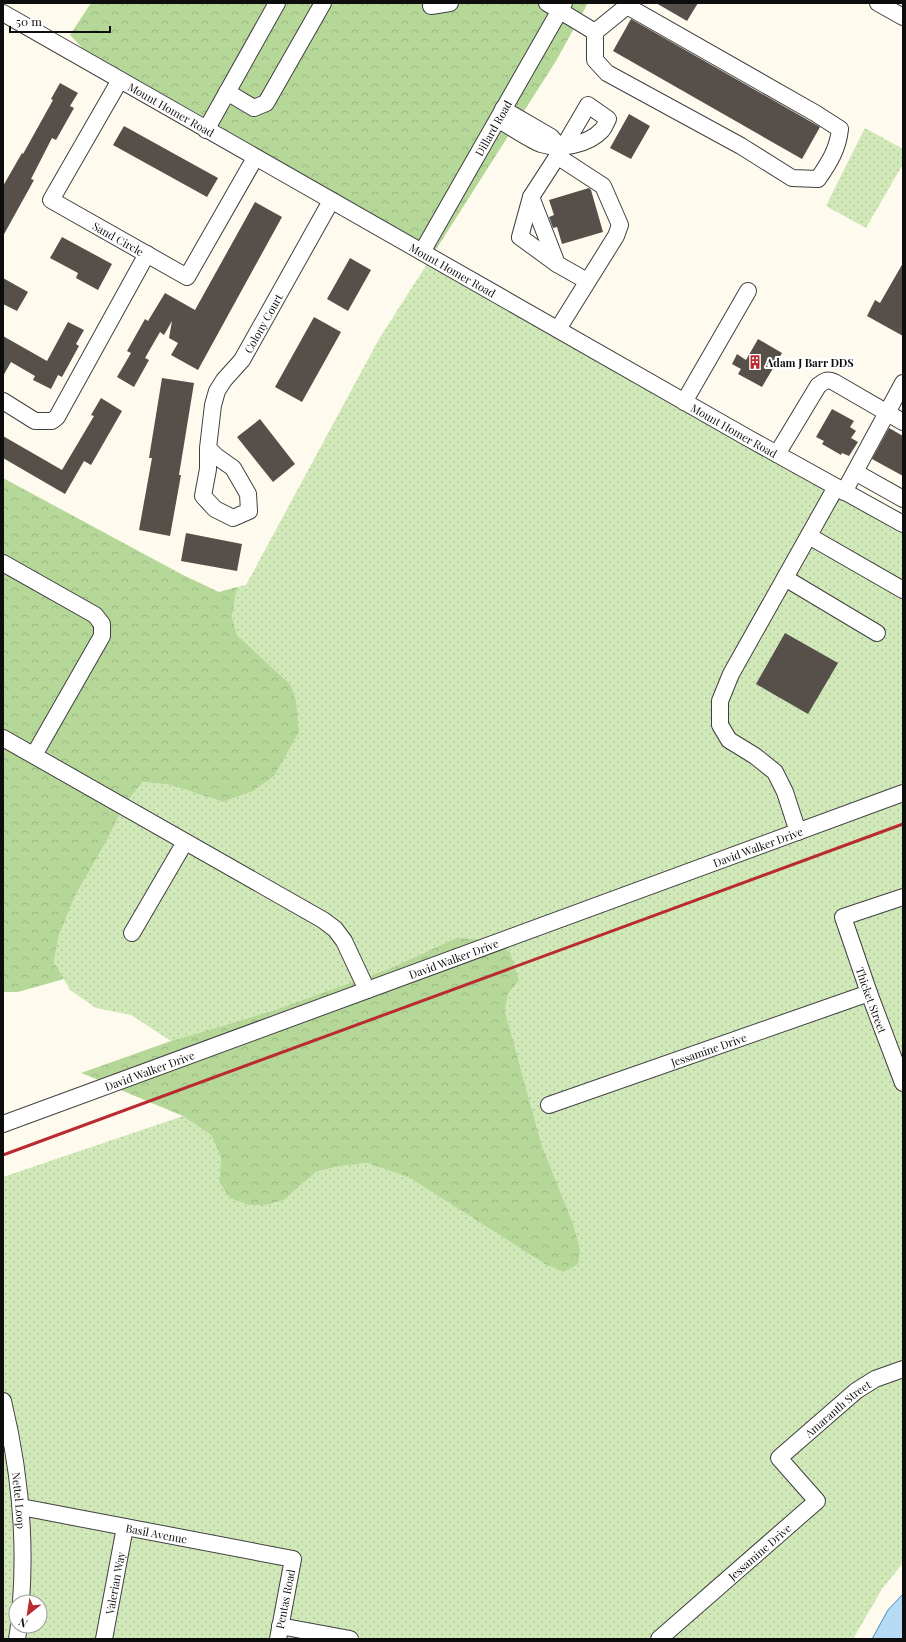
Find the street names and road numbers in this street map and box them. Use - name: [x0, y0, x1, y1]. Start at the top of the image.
- street label: Mount Homer Road: [126, 79, 218, 140]
- street label: Dillard Road: [471, 97, 515, 158]
- street label: Sand Circle: [90, 218, 147, 259]
- street label: Mount Homer Road: [407, 239, 499, 300]
- street label: Colony Court: [240, 291, 285, 356]
- street label: Mount Homer Road: [689, 400, 781, 461]
- street label: David Walker Drive: [711, 823, 805, 870]
- street label: David Walker Drive: [407, 935, 501, 982]
- street label: Thicket Street: [853, 965, 891, 1035]
- street label: Jessamine Drive: [668, 1029, 749, 1070]
- street label: David Walker Drive: [102, 1047, 197, 1094]
- street label: Amaranth Street: [800, 1376, 873, 1441]
- street label: Nettel Loop: [9, 1471, 29, 1529]
- street label: Basil Avenue: [124, 1520, 189, 1546]
- street label: Jessamine Drive: [724, 1520, 794, 1584]
- street label: Valerian Way: [101, 1550, 128, 1616]
- street label: Pentas Road: [272, 1567, 298, 1630]

